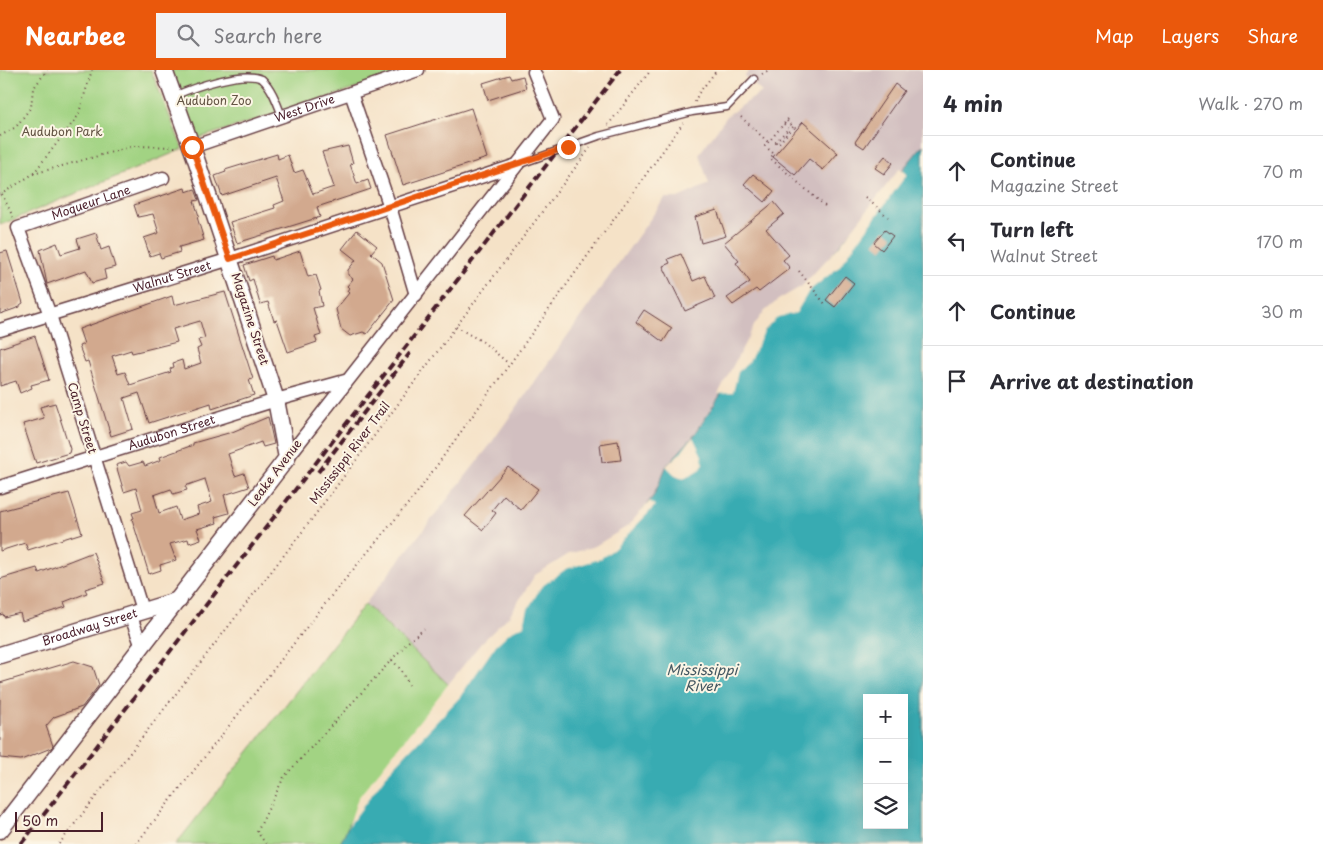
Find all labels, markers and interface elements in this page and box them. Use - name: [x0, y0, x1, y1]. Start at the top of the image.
- search box: [156, 13, 506, 58]
- text: Nearbee: [25, 17, 126, 53]
- icon: search: [174, 21, 202, 49]
- text: Search here: [214, 21, 322, 49]
- text: Map: [1095, 22, 1134, 49]
- text: Layers: [1162, 22, 1219, 49]
- text: Share: [1247, 22, 1298, 49]
- text: 4 min: [943, 87, 1003, 119]
- street label: West Drive: [272, 89, 337, 126]
- park label: Audubon Zoo: [177, 91, 252, 109]
- text: Walk · 270 m: [1199, 91, 1303, 115]
- park label: Audubon Park: [21, 122, 103, 140]
- route start: [181, 136, 204, 159]
- route end: [557, 136, 580, 159]
- text: Continue: [990, 145, 1076, 173]
- icon: ahead: [943, 157, 971, 185]
- text: 70 m: [1263, 159, 1303, 183]
- text: Magazine Street: [990, 173, 1118, 197]
- street label: Moqueur Lane: [49, 180, 133, 224]
- text: Turn left: [990, 215, 1074, 243]
- icon: left: [943, 227, 971, 255]
- text: 170 m: [1257, 229, 1303, 253]
- text: Walnut Street: [990, 243, 1098, 267]
- street label: Walnut Street: [130, 255, 213, 296]
- street label: Magazine Street: [228, 270, 274, 367]
- icon: ahead: [943, 297, 971, 325]
- text: Continue: [990, 297, 1076, 325]
- text: 30 m: [1261, 299, 1303, 323]
- icon: arrive: [943, 367, 971, 395]
- text: Arrive at destination: [990, 367, 1194, 395]
- street label: Camp Street: [64, 380, 102, 456]
- street label: Mississippi River Trail: [305, 397, 394, 507]
- street label: Audubon Street: [125, 410, 217, 454]
- street label: Leake Avenue: [243, 435, 306, 510]
- street label: Broadway Street: [40, 603, 140, 650]
- water label: Mississippi River: [666, 659, 740, 696]
- map controls: [863, 694, 908, 829]
- button: +: [863, 694, 908, 739]
- button: −: [863, 739, 908, 784]
- button: layers: [863, 784, 908, 829]
- scale bar: [15, 809, 102, 832]
- text: 50 m: [22, 810, 58, 831]

